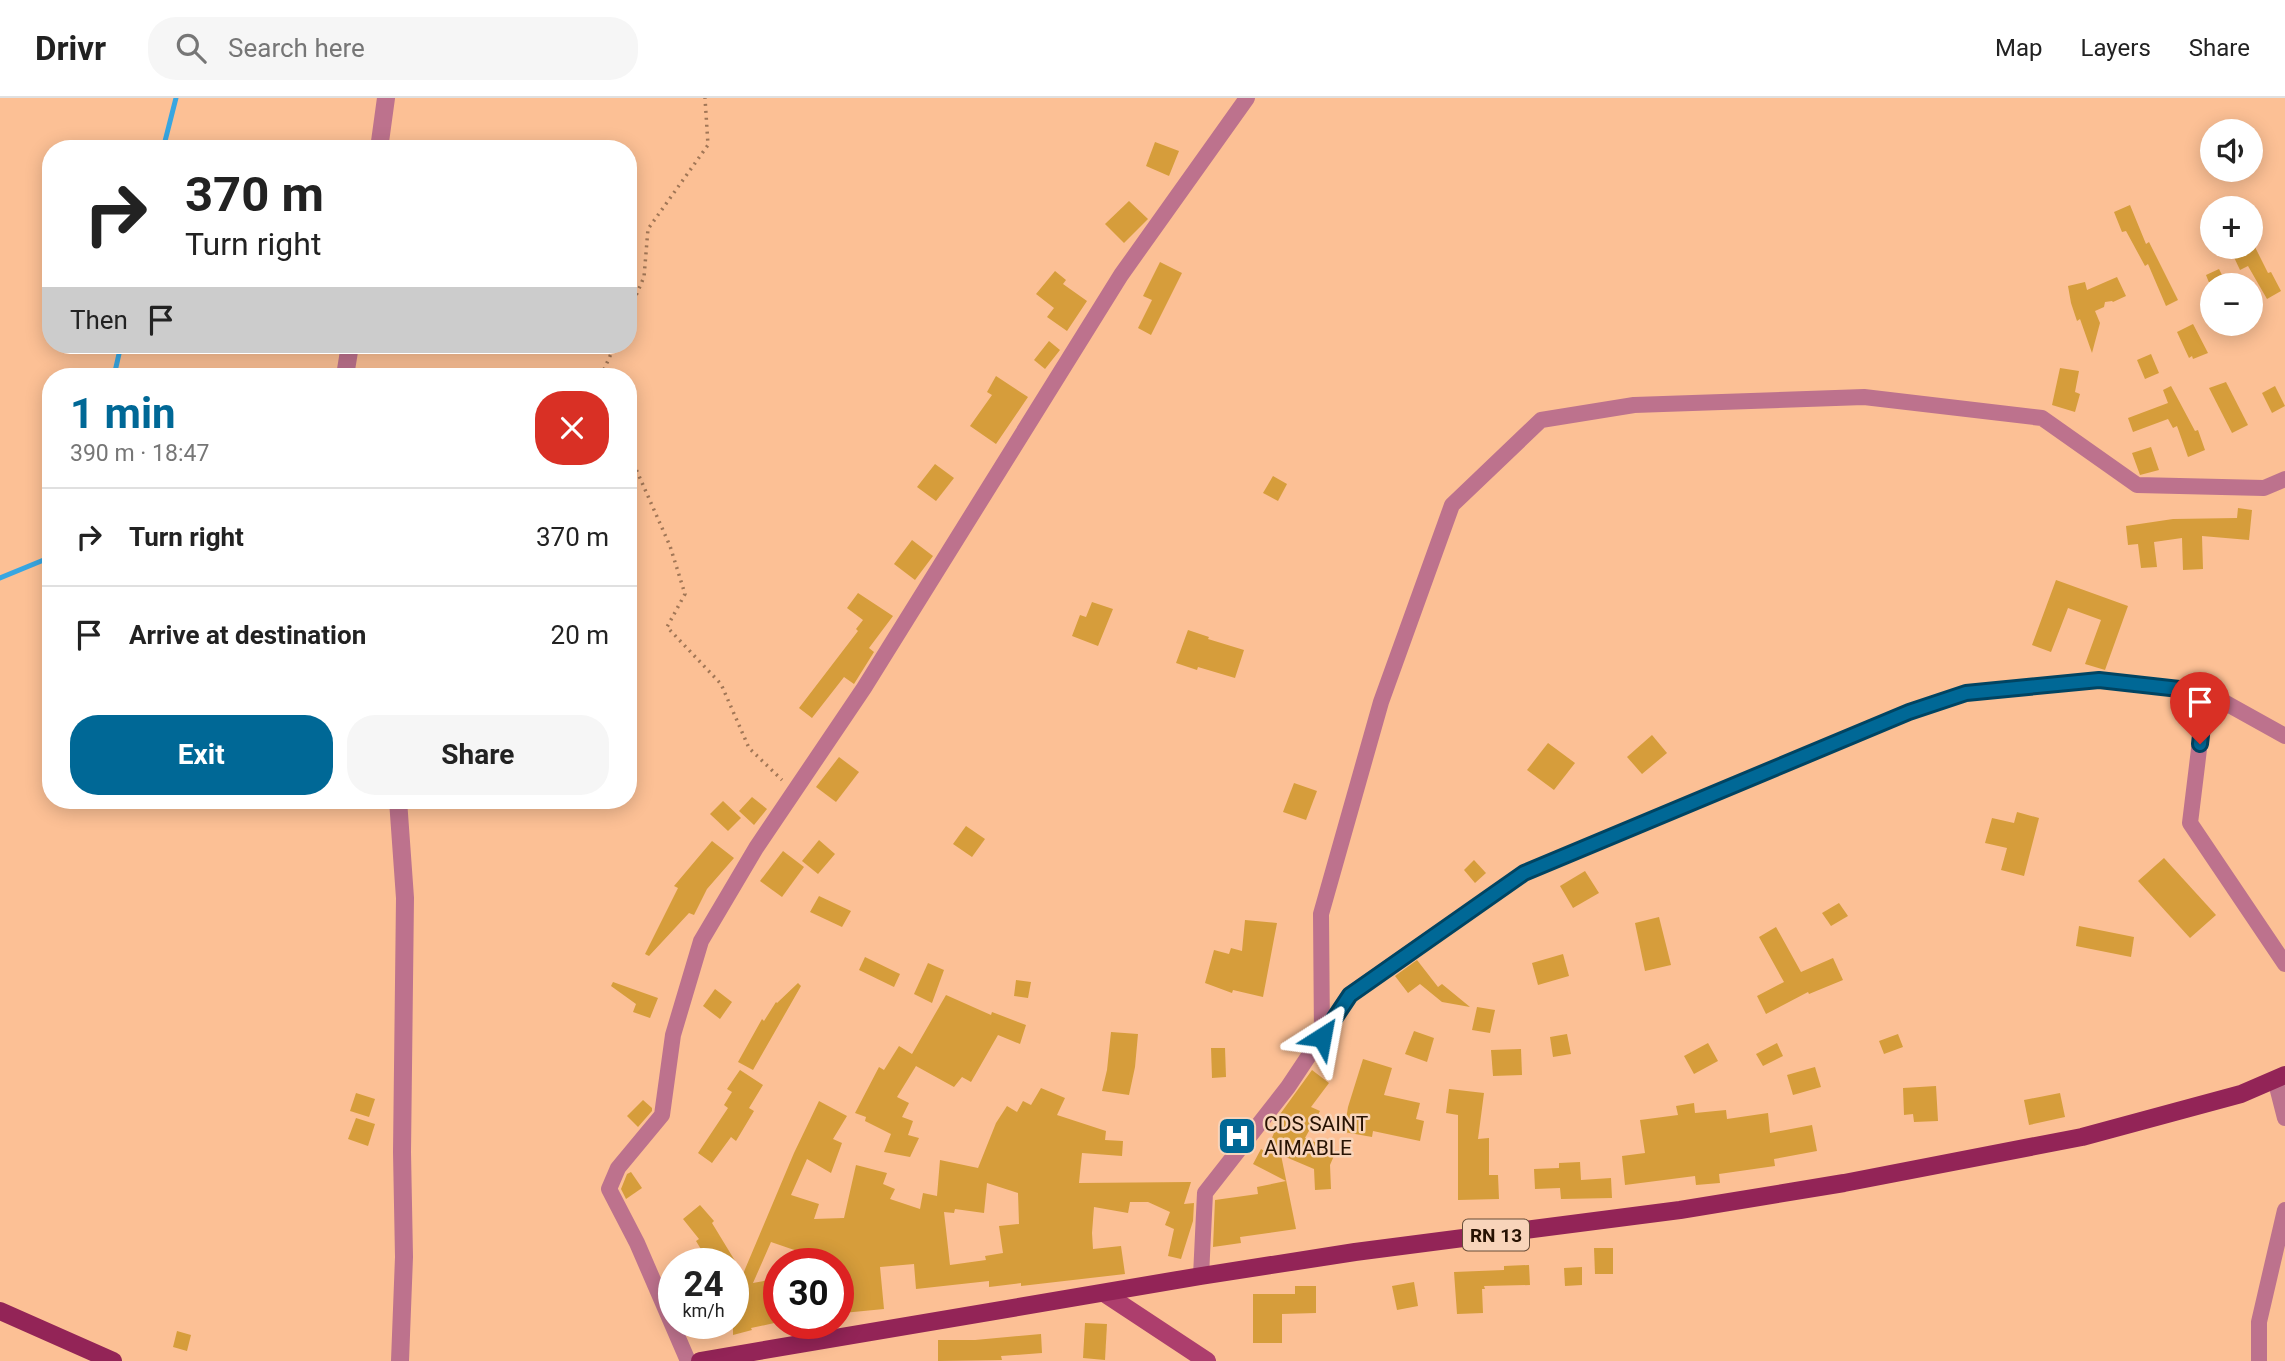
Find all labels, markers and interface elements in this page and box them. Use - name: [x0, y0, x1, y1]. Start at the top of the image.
- search box: [148, 17, 638, 80]
- text: Drivr: [35, 29, 106, 68]
- icon: search: [172, 29, 210, 67]
- text: Search here: [228, 33, 365, 63]
- text: Map: [1995, 34, 2043, 62]
- text: Layers: [2081, 34, 2151, 62]
- text: Share: [2189, 34, 2250, 62]
- map controls: [2200, 119, 2263, 336]
- button: sound: [2200, 119, 2263, 182]
- text: 370 m: [185, 166, 324, 223]
- icon: right: [70, 168, 161, 259]
- button: +: [2200, 196, 2263, 259]
- text: Turn right: [185, 225, 321, 263]
- button: −: [2200, 273, 2263, 336]
- icon: arrive: [142, 301, 180, 339]
- text: Then: [70, 305, 128, 335]
- text: 1 min: [70, 389, 176, 438]
- button: close: [535, 391, 609, 465]
- text: 390 m · 18:47: [70, 440, 209, 467]
- icon: right: [70, 518, 108, 556]
- text: Turn right: [129, 522, 244, 552]
- text: 370 m: [536, 522, 609, 552]
- icon: arrive: [70, 616, 108, 654]
- text: Arrive at destination: [129, 620, 366, 650]
- text: 20 m: [551, 620, 609, 650]
- pin: [2170, 672, 2230, 744]
- icon: arrive: [2181, 683, 2219, 721]
- button: Exit: [70, 715, 333, 795]
- button: Share: [347, 715, 609, 795]
- position arrow: [1285, 1000, 1359, 1074]
- place label: CDS SAINT AIMABLE: [1264, 1112, 1369, 1160]
- hospital icon: CDS SAINT AIMABLE: [1216, 1115, 1258, 1157]
- road number: RN 13: [1463, 1219, 1529, 1250]
- speed limit sign: 30: [763, 1248, 854, 1339]
- text: 24: [683, 1264, 724, 1305]
- text: km/h: [682, 1300, 725, 1321]

